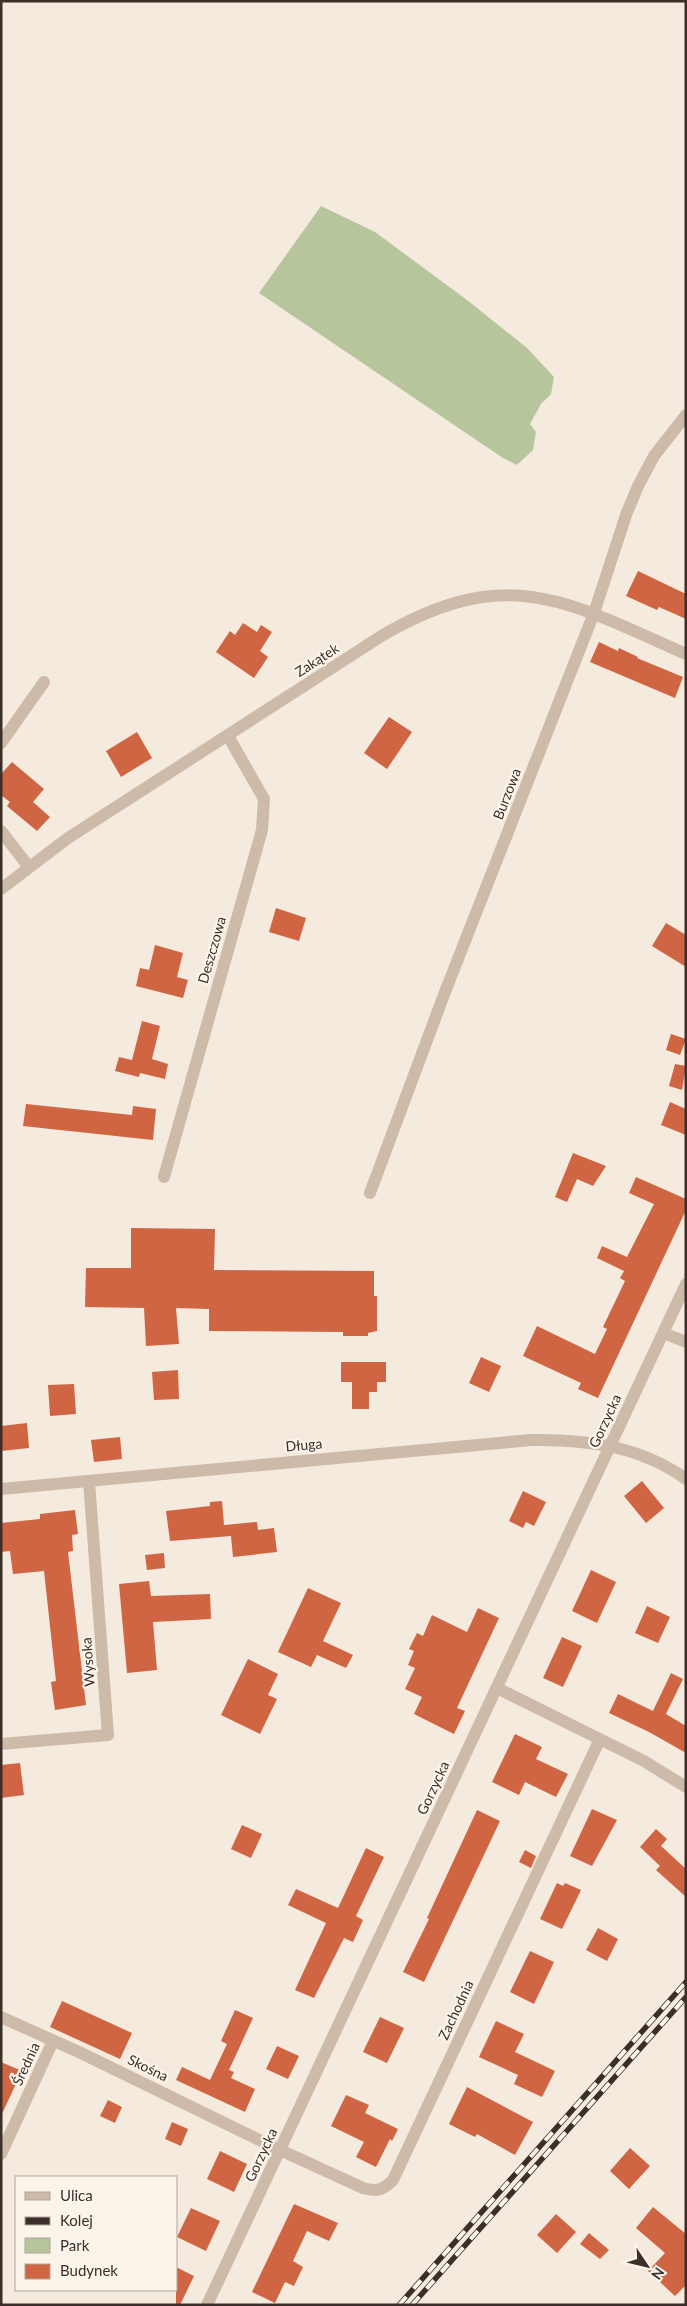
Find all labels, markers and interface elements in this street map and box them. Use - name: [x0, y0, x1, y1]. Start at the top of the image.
- street label: Zakątek: [292, 639, 343, 680]
- street label: Burzowa: [489, 766, 524, 822]
- street label: Deszczowa: [194, 914, 229, 985]
- street label: Gorzycka: [585, 1391, 624, 1450]
- street label: Długa: [285, 1434, 323, 1455]
- street label: Wysoka: [77, 1637, 98, 1687]
- street label: Gorzycka: [413, 1758, 452, 1817]
- street label: Zachodnia: [434, 1977, 477, 2042]
- street label: Średnia: [8, 2039, 43, 2088]
- street label: Skośna: [125, 2050, 171, 2085]
- street label: Gorzycka: [241, 2125, 280, 2184]
- legend: [15, 2176, 178, 2291]
- text: Ulica: [60, 2186, 93, 2204]
- text: Kolej: [60, 2211, 93, 2229]
- text: Park: [60, 2236, 90, 2254]
- north arrow: [622, 2241, 672, 2291]
- text: Budynek: [60, 2261, 118, 2279]
- text: N: [648, 2264, 668, 2283]

